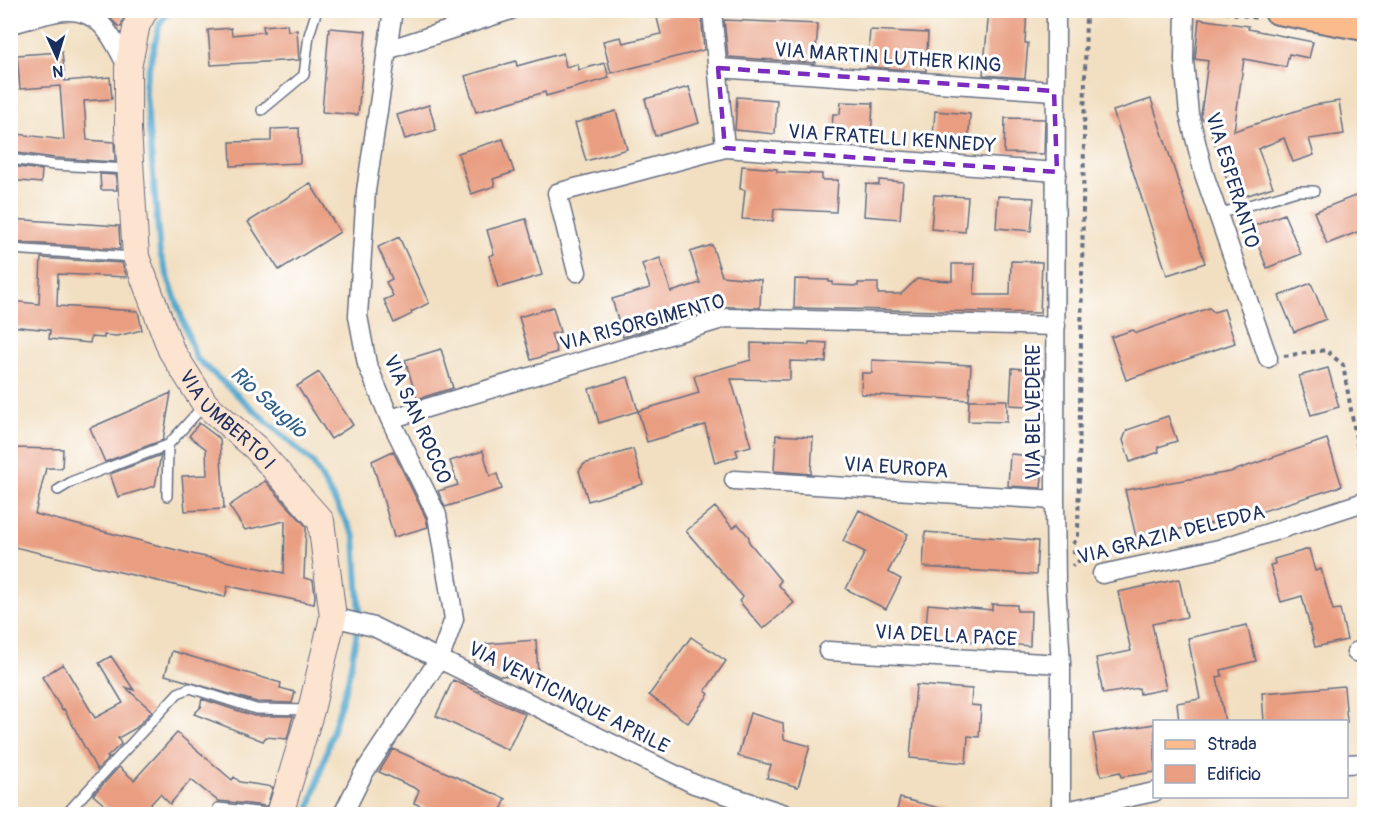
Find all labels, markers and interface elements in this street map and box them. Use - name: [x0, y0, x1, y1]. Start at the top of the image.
- north arrow: [27, 27, 87, 87]
- street label: VIA MARTIN LUTHER KING: [774, 37, 1002, 78]
- text: N: [52, 61, 64, 81]
- street label: VIA ESPERANTO: [1200, 109, 1265, 251]
- street label: VIA FRATELLI KENNEDY: [787, 119, 997, 158]
- street label: VIA RISORGIMENTO: [557, 288, 727, 356]
- street label: VIA BELVEDERE: [1021, 344, 1046, 480]
- street label: VIA SAN ROCCO: [378, 351, 457, 487]
- water label: Rio Sauglio: [225, 361, 314, 445]
- street label: VIA UMBERTO I: [174, 365, 281, 475]
- street label: VIA EUROPA: [843, 451, 949, 484]
- street label: VIA GRAZIA DELEDDA: [1075, 499, 1267, 570]
- street label: VIA DELLA PACE: [874, 619, 1018, 652]
- street label: VIA VENTICINQUE APRILE: [464, 636, 674, 759]
- legend: [1153, 720, 1348, 798]
- text: Strada: [1207, 733, 1257, 756]
- text: Edificio: [1207, 763, 1261, 786]

